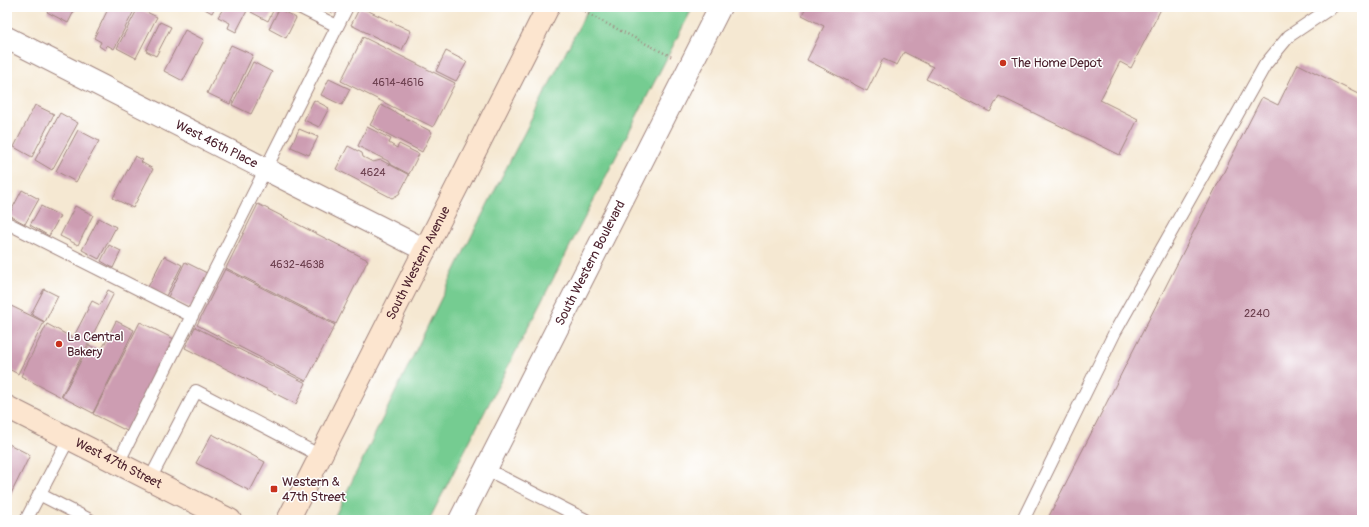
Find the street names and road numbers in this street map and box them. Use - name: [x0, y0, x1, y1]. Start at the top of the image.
- street label: West 46th Place: [173, 117, 261, 172]
- street label: South Western Boulevard: [552, 198, 629, 328]
- street label: South Western Avenue: [383, 203, 454, 323]
- street label: West 47th Street: [72, 435, 165, 493]

